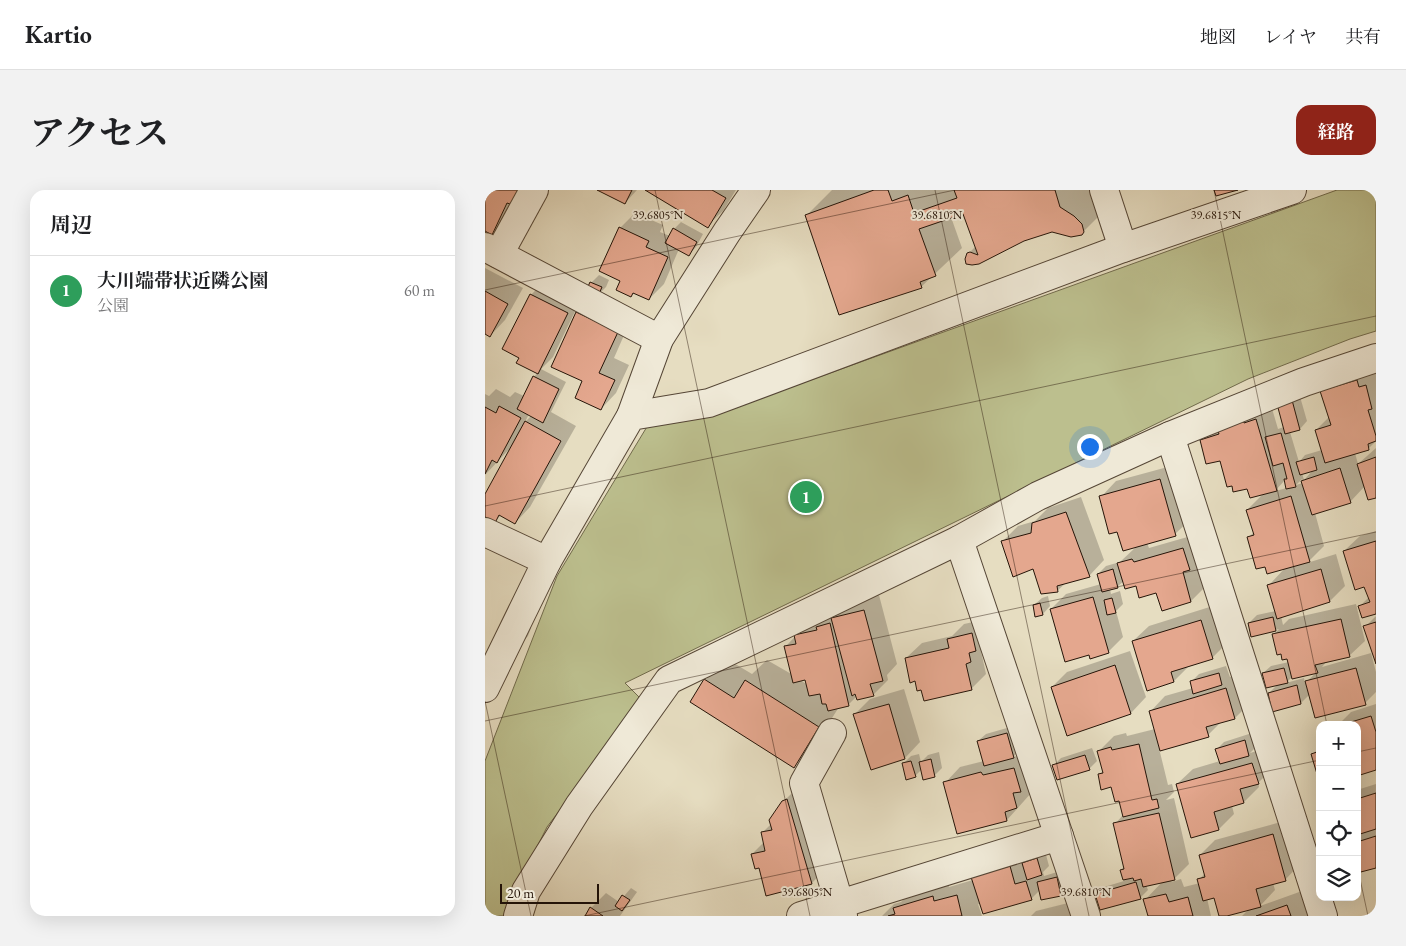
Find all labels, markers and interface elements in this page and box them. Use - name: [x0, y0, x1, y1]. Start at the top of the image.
- text: Kartio: [25, 19, 92, 50]
- text: 地図: [1200, 25, 1236, 48]
- text: レイヤ: [1264, 25, 1317, 48]
- text: 共有: [1345, 25, 1381, 48]
- button: 経路: [1296, 105, 1376, 155]
- text: アクセス: [30, 110, 169, 155]
- text: 39.6805°N: [633, 207, 684, 223]
- text: 39.6810°N: [912, 207, 963, 223]
- text: 39.6815°N: [1191, 207, 1242, 223]
- text: 周辺: [50, 211, 92, 238]
- text: 大川端帯状近隣公園: [97, 268, 268, 293]
- text: 1: [62, 280, 70, 301]
- text: 60 m: [404, 280, 435, 301]
- text: 公園: [97, 295, 129, 316]
- your location: [1077, 434, 1103, 460]
- pin: 1: [790, 478, 822, 516]
- map controls: [1316, 721, 1361, 901]
- button: +: [1316, 721, 1361, 766]
- button: −: [1316, 766, 1361, 811]
- button: locate: [1316, 811, 1361, 856]
- button: layers: [1316, 856, 1361, 901]
- scale bar: [500, 881, 599, 904]
- text: 20 m: [507, 884, 534, 902]
- text: 39.6805°N: [782, 884, 833, 900]
- text: 39.6810°N: [1061, 884, 1112, 900]

